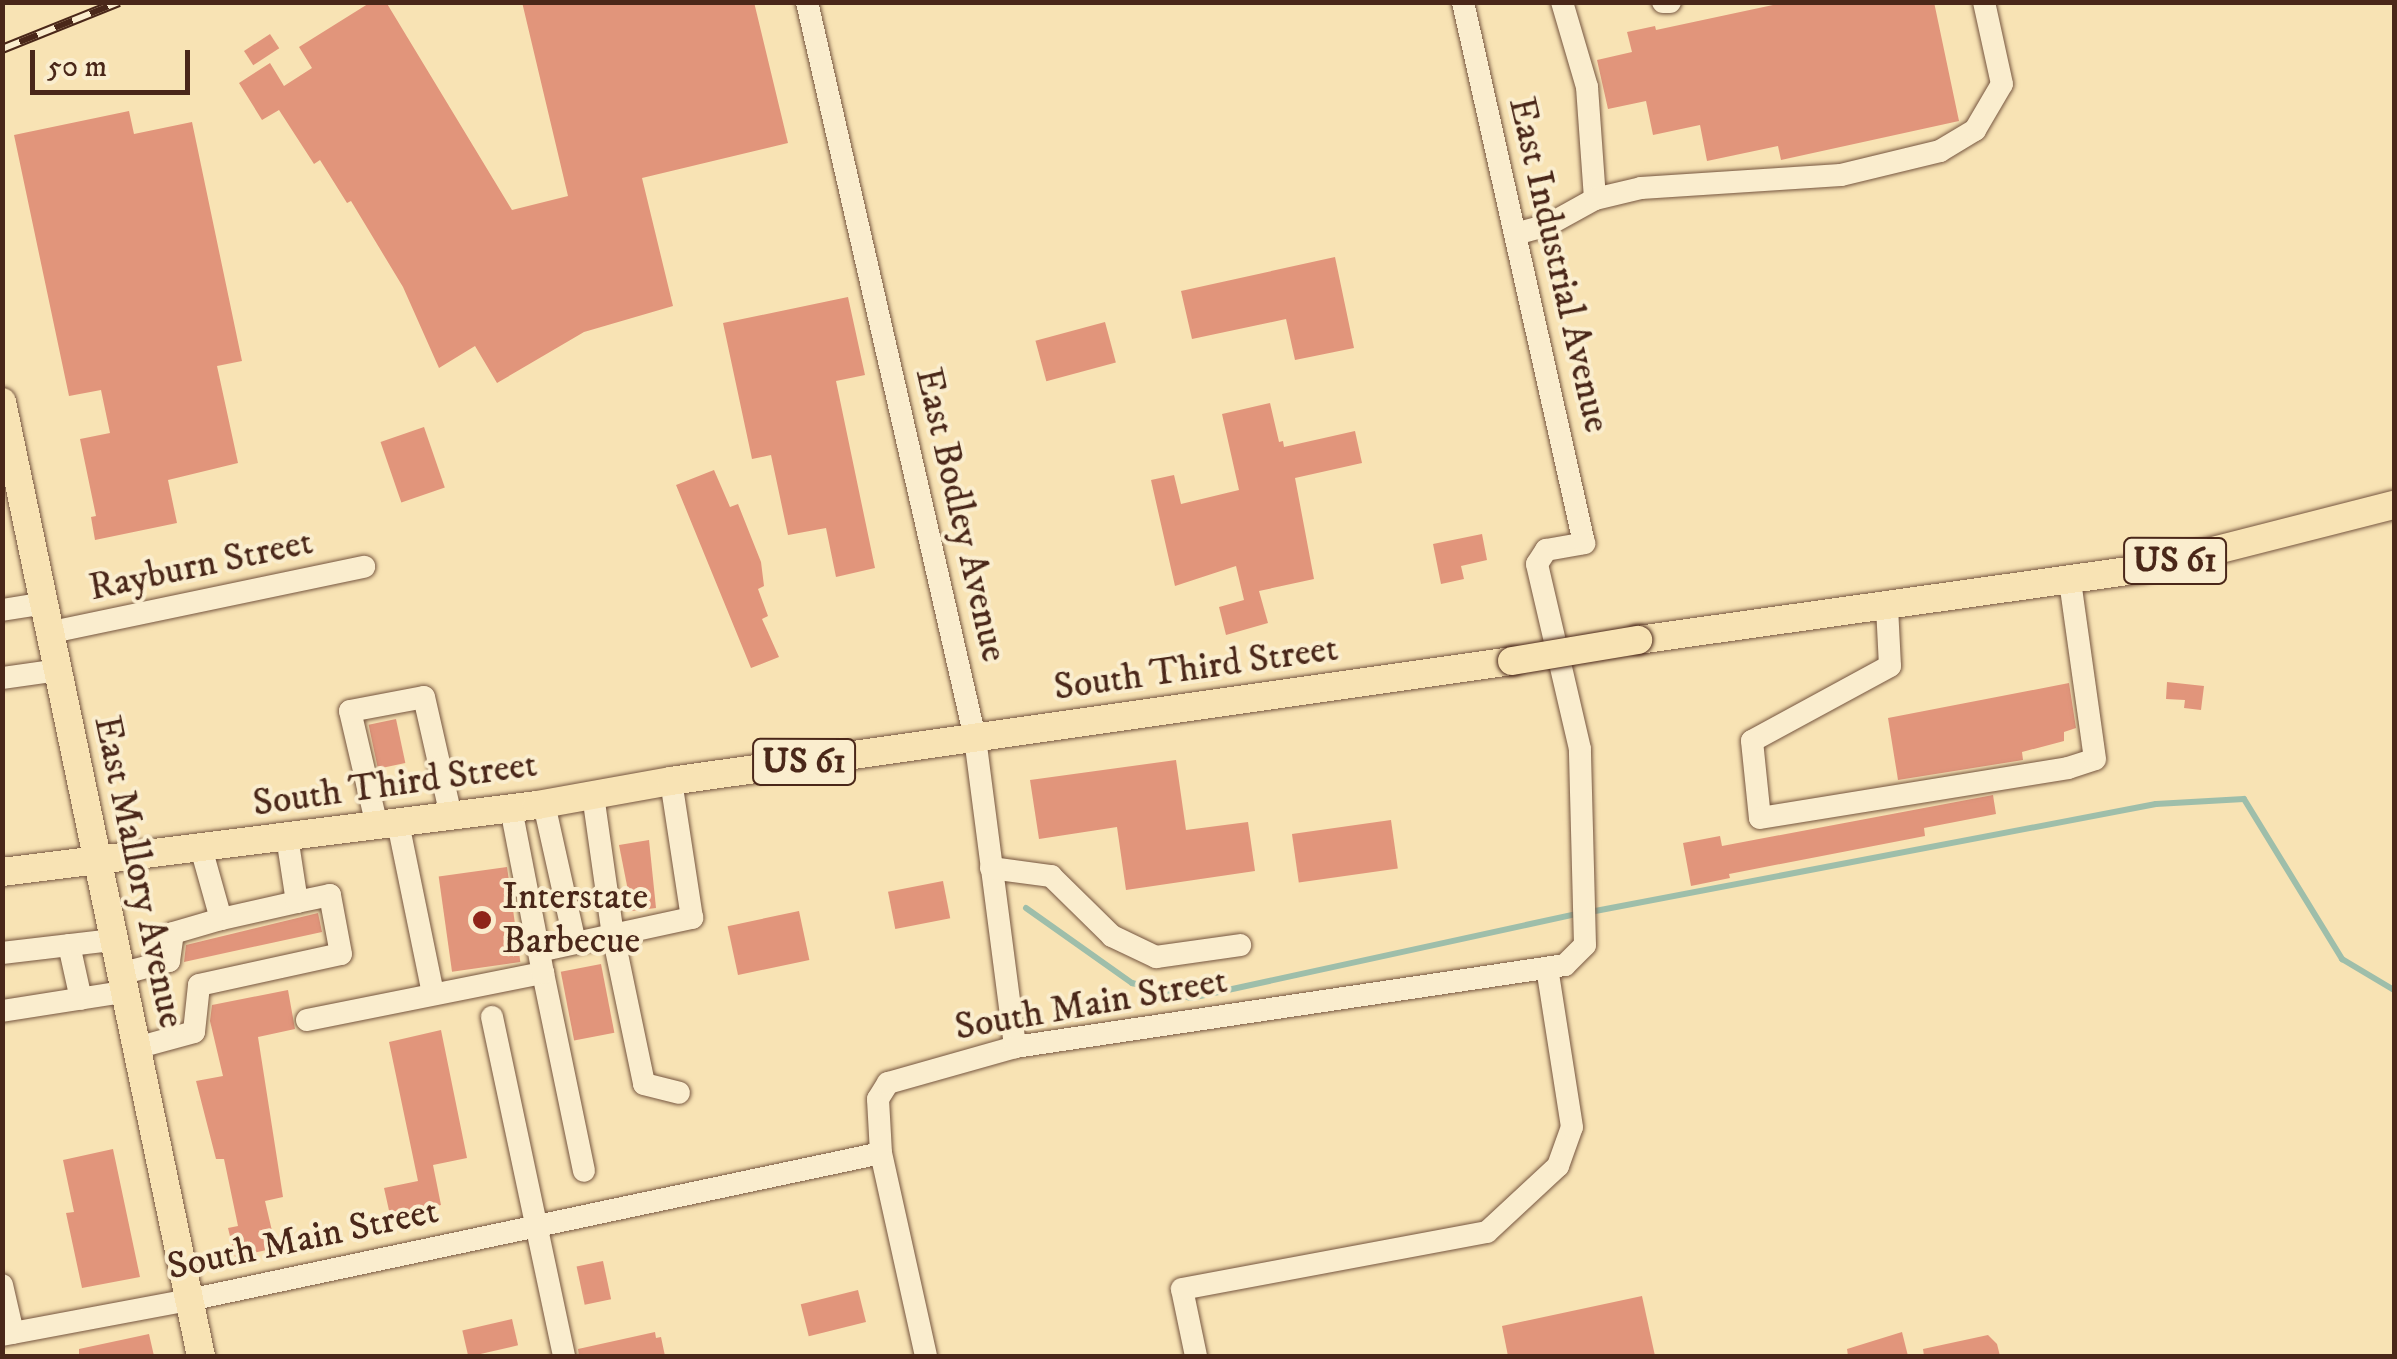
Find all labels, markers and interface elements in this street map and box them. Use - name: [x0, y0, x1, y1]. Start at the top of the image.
- scale bar: [35, 30, 195, 92]
- text: 50 m: [47, 49, 107, 86]
- street label: East Industrial Avenue: [1497, 93, 1619, 437]
- street label: East Bodley Avenue: [904, 364, 1016, 666]
- street label: Rayburn Street: [85, 520, 317, 612]
- road number: US 61: [2122, 531, 2228, 591]
- street label: South Third Street: [1051, 626, 1341, 712]
- street label: East Mallory Avenue: [83, 712, 193, 1032]
- road number: US 61: [752, 732, 856, 792]
- street label: South Third Street: [250, 742, 540, 828]
- place label: Interstate Barbecue: [502, 875, 648, 964]
- marker: Interstate Barbecue: [471, 909, 493, 931]
- street label: South Main Street: [951, 959, 1231, 1051]
- street label: South Main Street: [163, 1189, 443, 1291]

